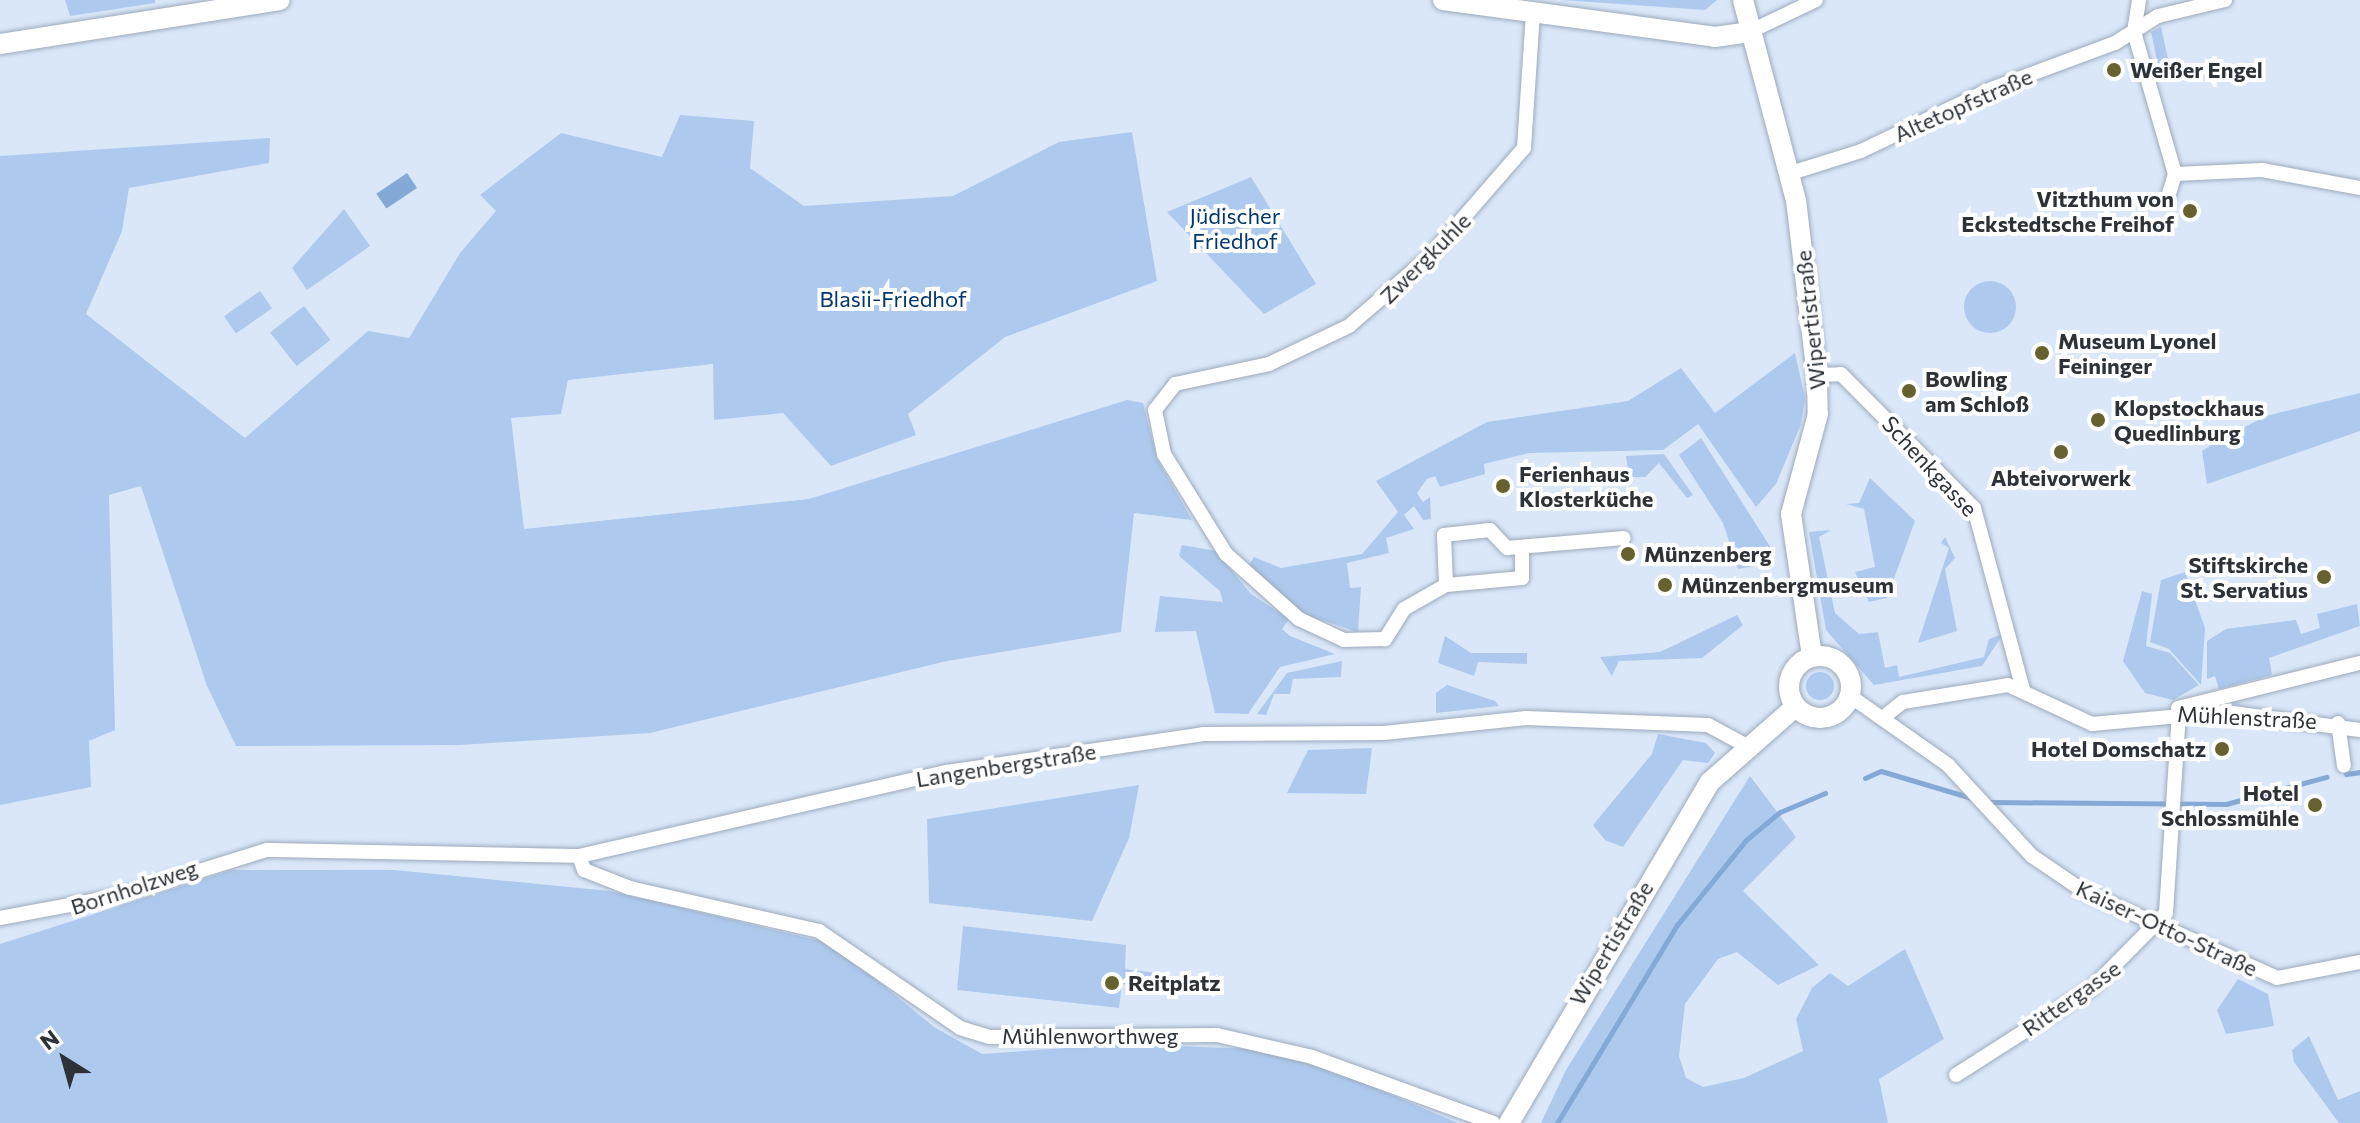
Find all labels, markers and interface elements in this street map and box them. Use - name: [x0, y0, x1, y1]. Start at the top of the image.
- place label: Weißer Engel: [2130, 57, 2263, 83]
- marker: Weißer Engel: [2105, 61, 2123, 79]
- street label: Altetopfstraße: [1890, 63, 2036, 147]
- place label: Vitzthum von Eckstedtsche Freihof: [1961, 185, 2174, 236]
- park label: Jüdischer Friedhof: [1190, 202, 1280, 254]
- marker: Vitzthum von Eckstedtsche Freihof: [2181, 202, 2199, 220]
- street label: Zwergkuhle: [1374, 207, 1476, 309]
- street label: Wipertistraße: [1790, 249, 1830, 391]
- park label: Blasii-Friedhof: [819, 286, 967, 312]
- place label: Museum Lyonel Feininger: [2058, 327, 2216, 378]
- marker: Museum Lyonel Feininger: [2033, 344, 2051, 362]
- place label: Bowling am Schloß: [1925, 365, 2029, 416]
- marker: Bowling am Schloß: [1900, 382, 1918, 400]
- place label: Klopstockhaus Quedlinburg: [2114, 394, 2264, 446]
- street label: Schenkgasse: [1877, 410, 1983, 522]
- marker: Klopstockhaus Quedlinburg: [2089, 411, 2107, 429]
- marker: Abteivorwerk: [2052, 443, 2070, 461]
- place label: Ferienhaus Klosterküche: [1519, 460, 1653, 512]
- place label: Abteivorwerk: [1991, 465, 2131, 491]
- marker: Ferienhaus Klosterküche: [1494, 477, 1512, 495]
- place label: Münzenberg: [1644, 541, 1772, 567]
- marker: Münzenberg: [1619, 545, 1637, 563]
- place label: Stiftskirche St. Servatius: [2180, 551, 2308, 602]
- marker: Stiftskirche St. Servatius: [2315, 568, 2333, 586]
- place label: Münzenbergmuseum: [1681, 572, 1894, 598]
- marker: Münzenbergmuseum: [1656, 576, 1674, 594]
- street label: Mühlenstraße: [2177, 700, 2317, 734]
- place label: Hotel Domschatz: [2031, 736, 2206, 762]
- street label: Langenbergstraße: [914, 738, 1098, 792]
- marker: Hotel Domschatz: [2213, 740, 2231, 758]
- place label: Hotel Schlossmühle: [2161, 779, 2299, 830]
- marker: Hotel Schlossmühle: [2306, 796, 2324, 814]
- street label: Bornholzweg: [67, 854, 201, 920]
- street label: Kaiser-Otto-Straße: [2072, 874, 2262, 982]
- street label: Wipertistraße: [1564, 876, 1658, 1010]
- street label: Rittergasse: [2017, 955, 2125, 1041]
- place label: Reitplatz: [1128, 970, 1221, 996]
- marker: Reitplatz: [1103, 974, 1121, 992]
- north arrow: [24, 1019, 104, 1099]
- street label: Mühlenworthweg: [1002, 1023, 1178, 1049]
- text: N: [35, 1024, 64, 1055]

